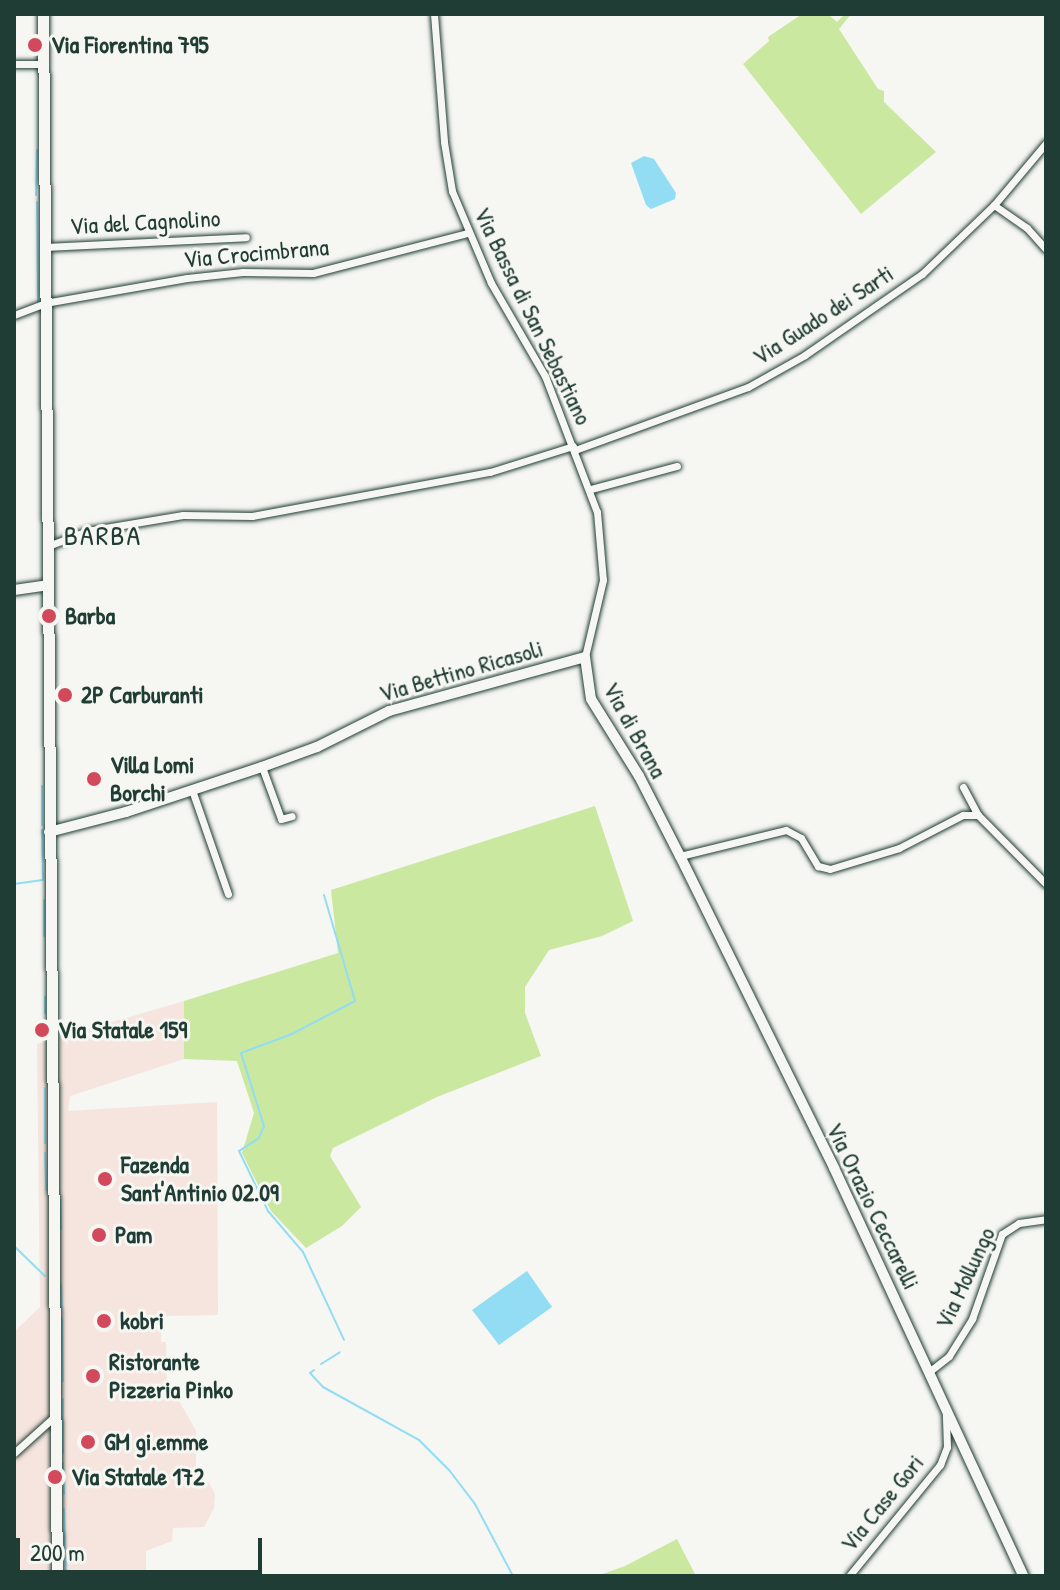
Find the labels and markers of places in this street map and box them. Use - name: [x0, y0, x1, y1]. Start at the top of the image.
- place label: Via Fiorentina 795: [51, 31, 209, 59]
- marker: Via Fiorentina 795: [26, 36, 44, 54]
- place label: Barba: [65, 602, 115, 630]
- marker: Barba: [40, 607, 58, 625]
- place label: 2P Carburanti: [81, 681, 204, 709]
- marker: 2P Carburanti: [56, 686, 74, 704]
- place label: Villa Lomi Borchi: [110, 751, 194, 807]
- marker: Villa Lomi Borchi: [85, 770, 103, 788]
- place label: Via Statale 159: [58, 1016, 187, 1044]
- marker: Via Statale 159: [33, 1021, 51, 1039]
- place label: Fazenda Sant'Antinio 02.09: [121, 1151, 279, 1207]
- marker: Fazenda Sant'Antinio 02.09: [96, 1170, 114, 1188]
- place label: Pam: [115, 1221, 152, 1249]
- marker: Pam: [90, 1226, 108, 1244]
- place label: kobri: [120, 1307, 164, 1335]
- marker: kobri: [95, 1312, 113, 1330]
- place label: Ristorante Pizzeria Pinko: [109, 1348, 233, 1404]
- marker: Ristorante Pizzeria Pinko: [84, 1367, 102, 1385]
- place label: GM gi.emme: [104, 1428, 208, 1456]
- marker: GM gi.emme: [79, 1433, 97, 1451]
- place label: Via Statale 172: [71, 1463, 204, 1491]
- marker: Via Statale 172: [46, 1468, 64, 1486]

